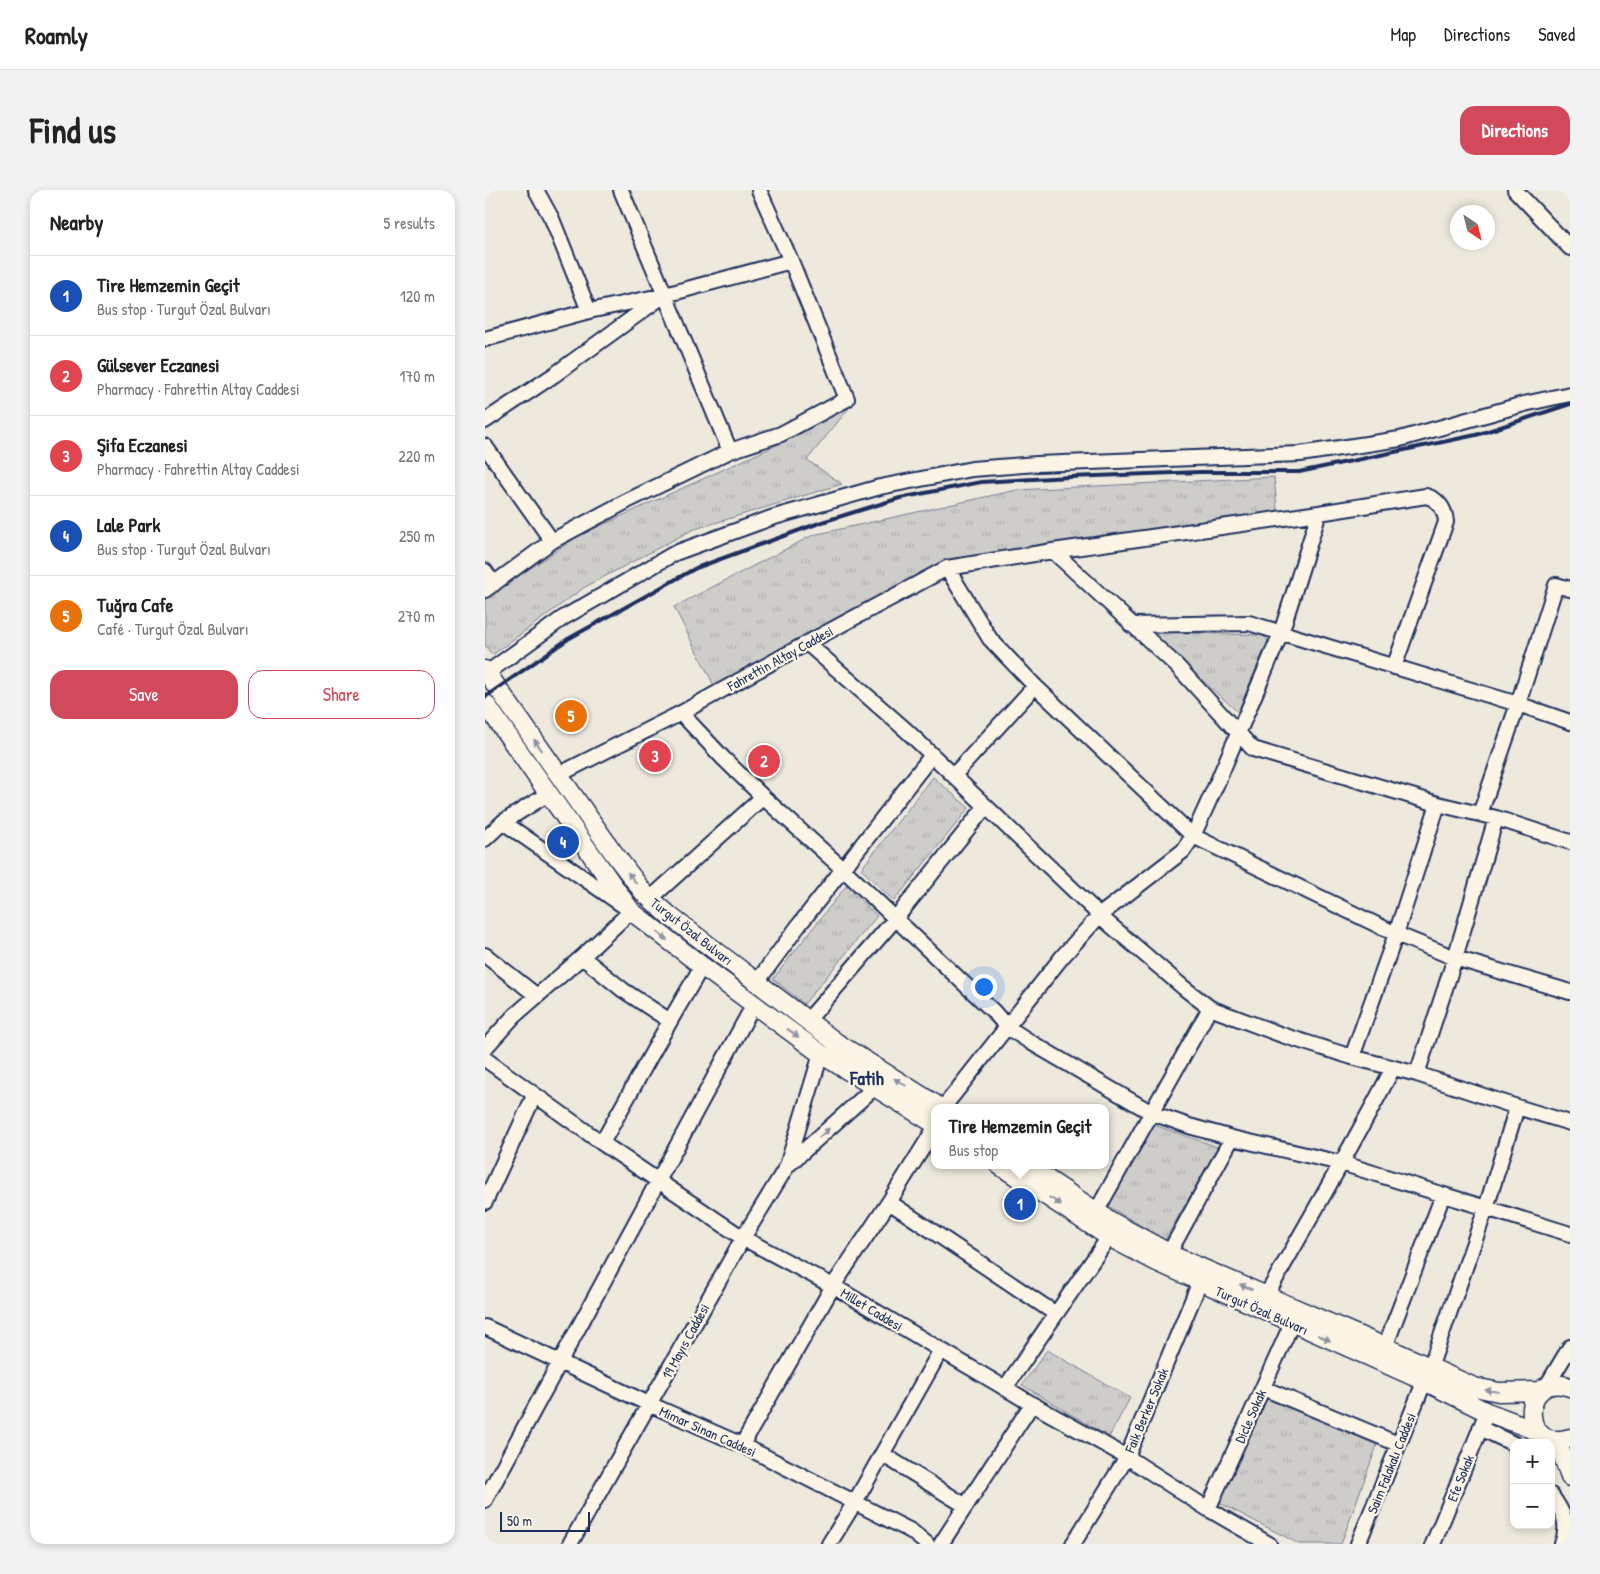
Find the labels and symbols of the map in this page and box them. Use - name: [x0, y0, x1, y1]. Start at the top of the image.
- north arrow: [1450, 205, 1495, 250]
- street label: Fahrettin Altay Caddesi: [723, 621, 837, 696]
- pin: 5: [555, 697, 587, 735]
- pin: 3: [639, 737, 671, 775]
- one-way arrow: [533, 739, 543, 752]
- pin: 2: [748, 742, 780, 780]
- pin: 4: [547, 823, 579, 861]
- one-way arrow: [627, 871, 637, 885]
- street label: Turgut Özal Bulvarı: [646, 893, 737, 970]
- one-way arrow: [656, 930, 669, 941]
- your location: [971, 974, 997, 1000]
- one-way arrow: [786, 1027, 799, 1038]
- district label: Fatih: [849, 1065, 884, 1091]
- one-way arrow: [893, 1077, 906, 1086]
- one-way arrow: [817, 1127, 829, 1139]
- pin: 1: [1004, 1185, 1036, 1223]
- one-way arrow: [1048, 1197, 1061, 1206]
- street label: Turgut Özal Bulvarı: [1212, 1281, 1311, 1340]
- one-way arrow: [1239, 1282, 1253, 1290]
- street label: Millet Caddesi: [837, 1283, 907, 1335]
- street label: 19 Mayıs Caddesi: [657, 1300, 714, 1382]
- one-way arrow: [1317, 1334, 1331, 1342]
- street label: Faik Berker Sokak: [1119, 1365, 1172, 1456]
- street label: Dicle Sokak: [1230, 1386, 1270, 1446]
- one-way arrow: [1483, 1386, 1499, 1394]
- street label: Mimar Sinan Caddesi: [657, 1401, 759, 1461]
- street label: Saim Falakalı Caddesi: [1362, 1410, 1420, 1516]
- street label: Efe Sokak: [1442, 1451, 1478, 1504]
- scale bar: [500, 1509, 590, 1532]

